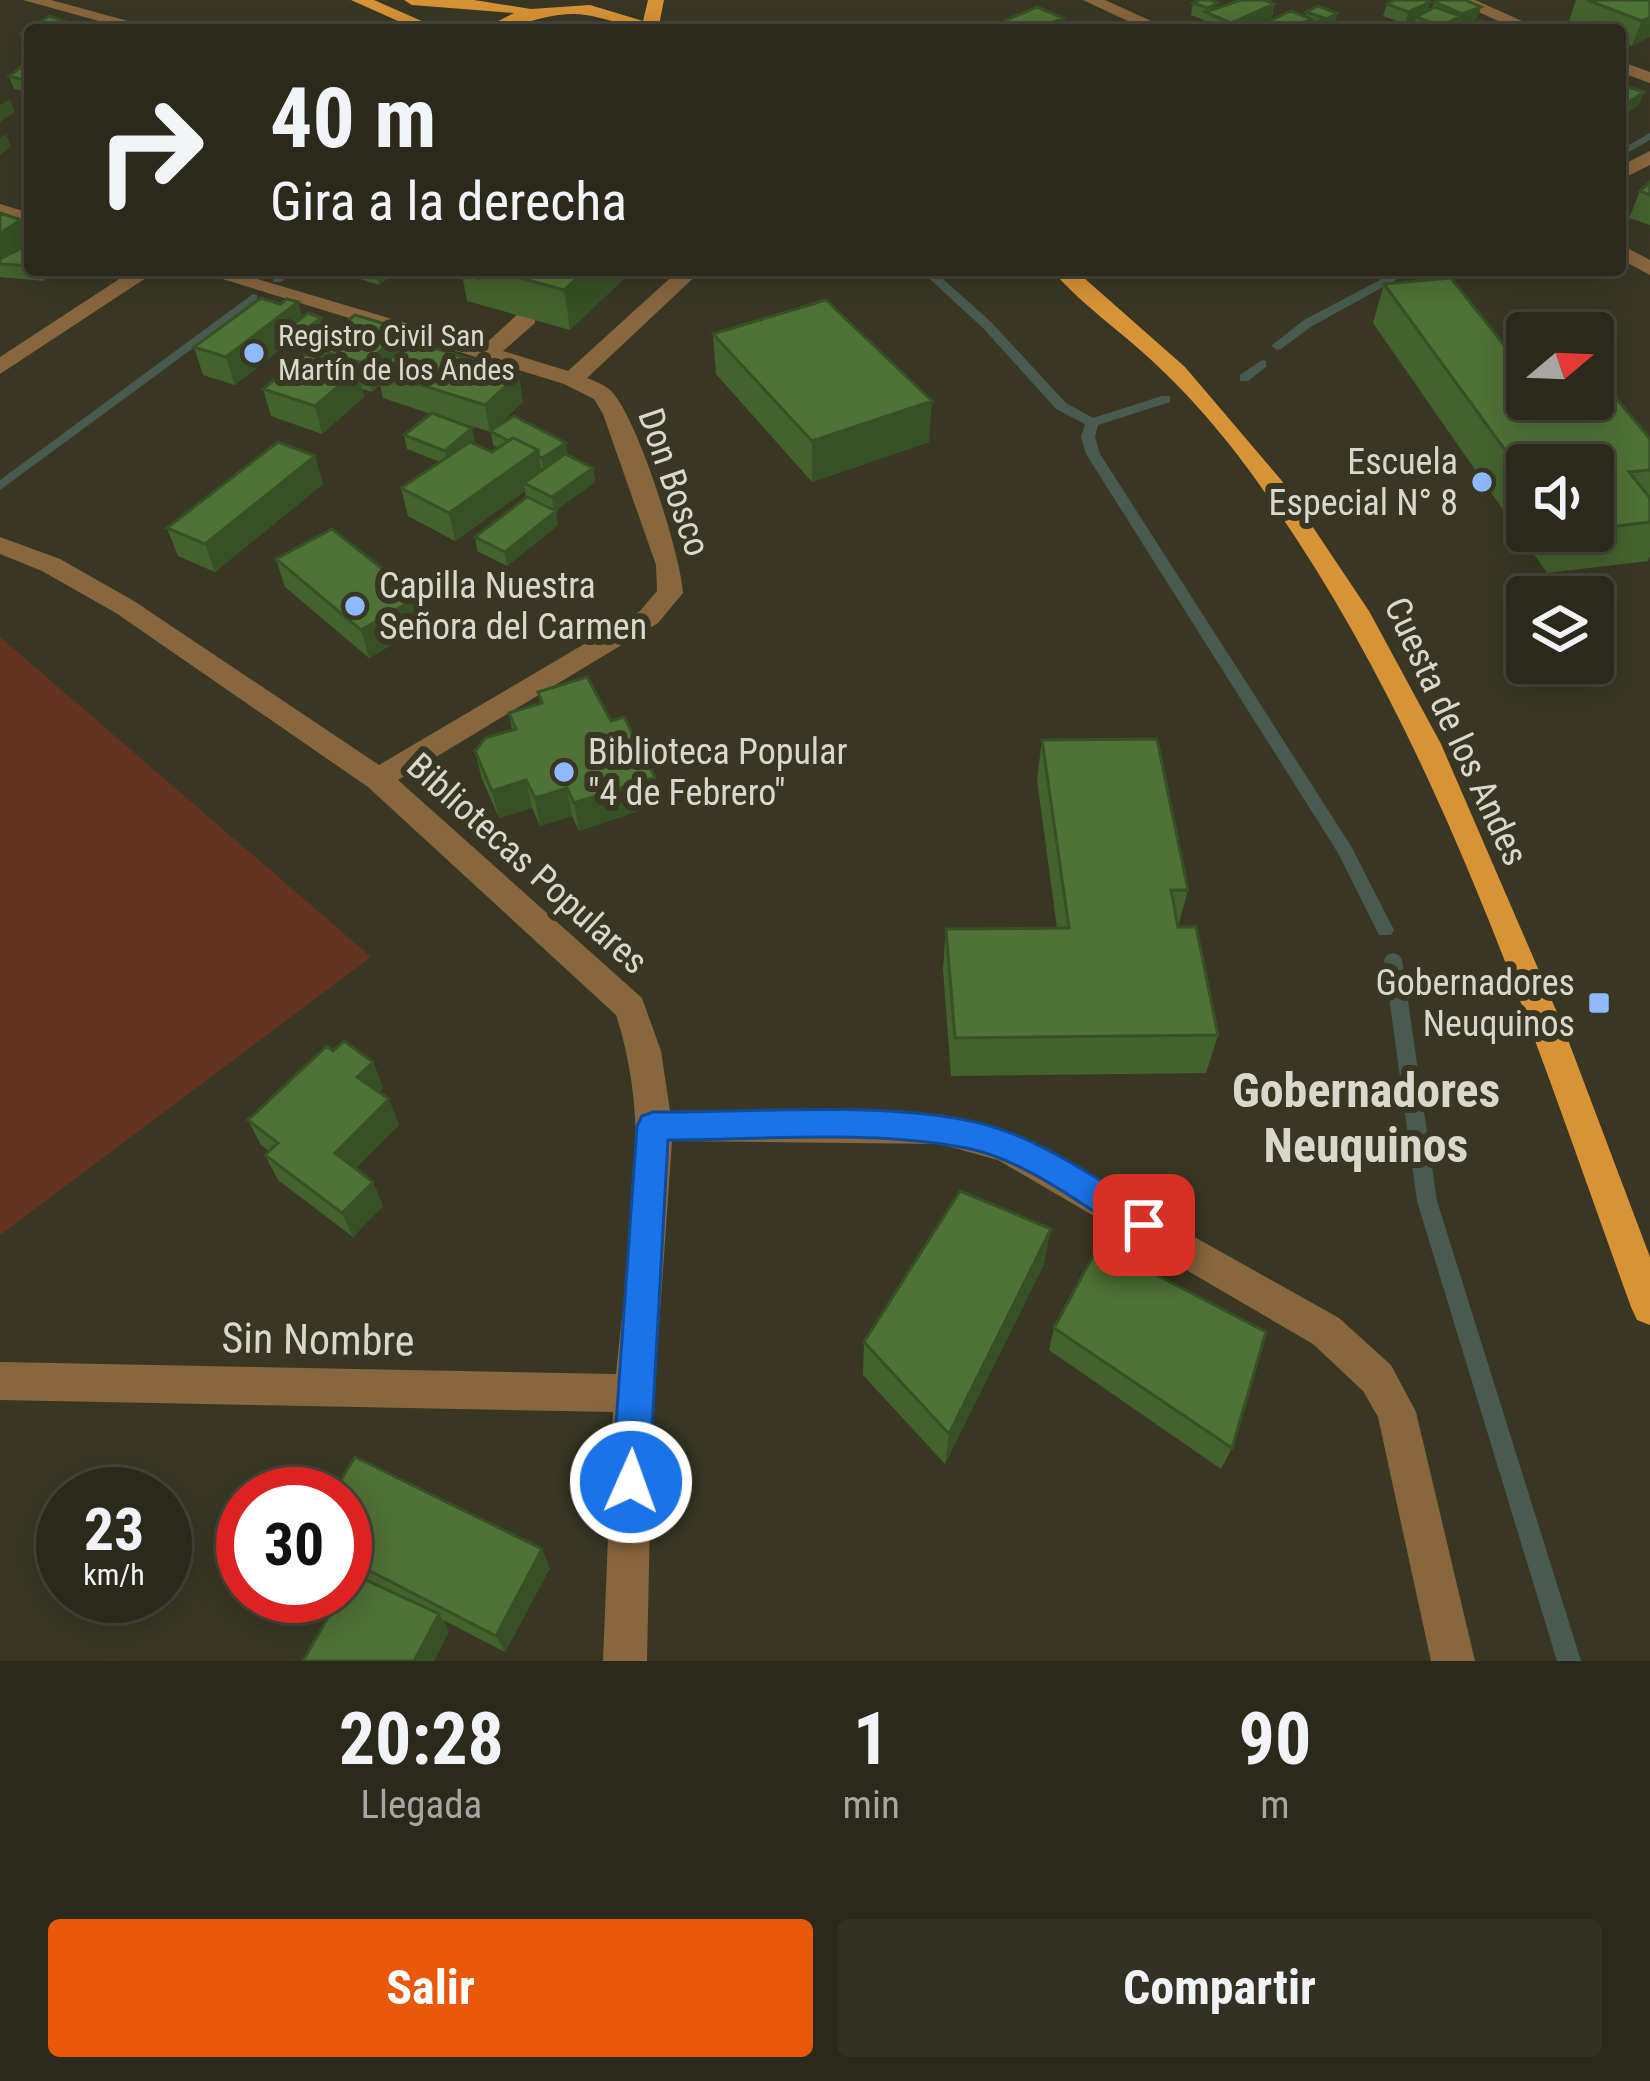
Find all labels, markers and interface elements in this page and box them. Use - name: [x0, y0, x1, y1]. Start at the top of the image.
- text: 40 m: [270, 69, 437, 168]
- icon: right: [72, 72, 228, 228]
- text: Gira a la derecha: [270, 170, 627, 233]
- north arrow: [1506, 312, 1614, 420]
- map controls: [1506, 312, 1614, 684]
- place label: Registro Civil San Martín de los Andes: [278, 318, 515, 387]
- marker: Registro Civil San Martín de los Andes: [241, 340, 267, 366]
- street label: Don Bosco: [629, 403, 719, 562]
- place label: Escuela Especial N° 8: [1269, 441, 1458, 524]
- button: sound: [1506, 444, 1614, 552]
- marker: Escuela Especial N° 8: [1469, 469, 1495, 495]
- place label: Capilla Nuestra Señora del Carmen: [379, 565, 647, 648]
- button: layers: [1506, 576, 1614, 684]
- street label: Cuesta de los Andes: [1376, 591, 1537, 872]
- marker: Capilla Nuestra Señora del Carmen: [342, 593, 368, 619]
- place label: Biblioteca Popular "4 de Febrero": [588, 731, 847, 814]
- street label: Bibliotecas Populares: [399, 745, 656, 983]
- marker: Biblioteca Popular "4 de Febrero": [551, 759, 577, 785]
- place label: Gobernadores Neuquinos: [1376, 962, 1575, 1045]
- marker: Gobernadores Neuquinos: [1586, 990, 1612, 1016]
- district label: Gobernadores Neuquinos: [1232, 1062, 1500, 1174]
- pin: [1093, 1174, 1195, 1276]
- icon: arrive: [1111, 1192, 1177, 1258]
- street label: Sin Nombre: [221, 1313, 415, 1366]
- position arrow: [568, 1419, 694, 1545]
- speed limit sign: 30: [216, 1467, 372, 1623]
- text: 23: [84, 1494, 144, 1565]
- text: km/h: [83, 1557, 145, 1592]
- text: 20:28: [339, 1697, 504, 1782]
- text: 1: [853, 1697, 889, 1782]
- text: 90: [1239, 1697, 1311, 1782]
- text: Llegada: [360, 1782, 482, 1828]
- text: min: [843, 1782, 900, 1828]
- text: m: [1260, 1782, 1290, 1828]
- button: Salir: [48, 1919, 813, 2057]
- button: Compartir: [837, 1919, 1602, 2057]

